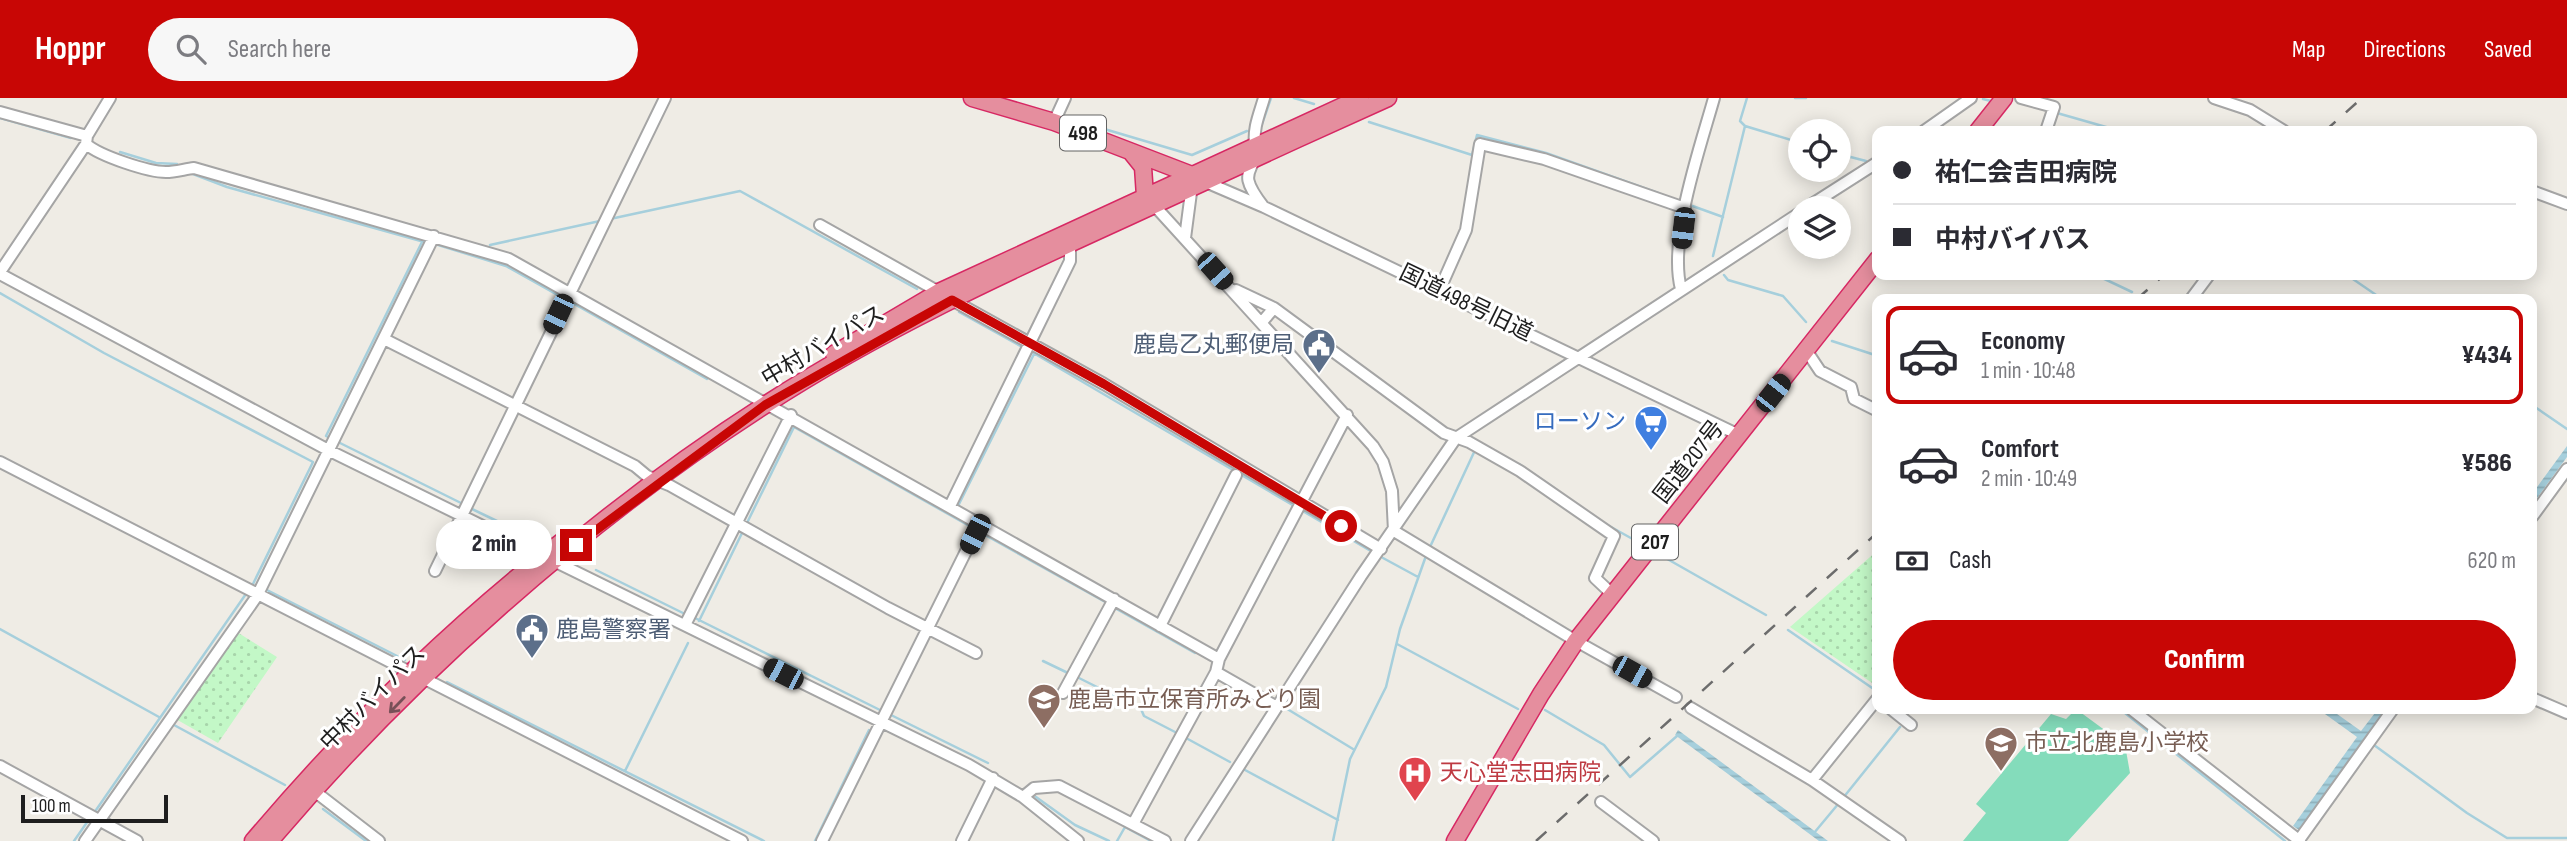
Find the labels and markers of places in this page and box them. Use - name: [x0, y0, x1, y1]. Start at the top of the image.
- public building icon: 鹿島乙丸郵便局: [1300, 326, 1338, 375]
- place label: 鹿島乙丸郵便局: [1133, 331, 1294, 359]
- supermarket icon: ローソン: [1632, 403, 1670, 452]
- place label: ローソン: [1534, 408, 1626, 436]
- public building icon: 鹿島警察署: [513, 611, 551, 660]
- place label: 鹿島警察署: [556, 616, 671, 644]
- school or university icon: 鹿島市立保育所みどり園: [1025, 681, 1063, 730]
- place label: 鹿島市立保育所みどり園: [1068, 686, 1321, 714]
- school or university icon: 市立北鹿島小学校: [1982, 724, 2020, 773]
- place label: 市立北鹿島小学校: [2025, 729, 2209, 757]
- hospital icon: 天心堂志田病院: [1396, 754, 1434, 803]
- place label: 天心堂志田病院: [1440, 759, 1601, 787]

